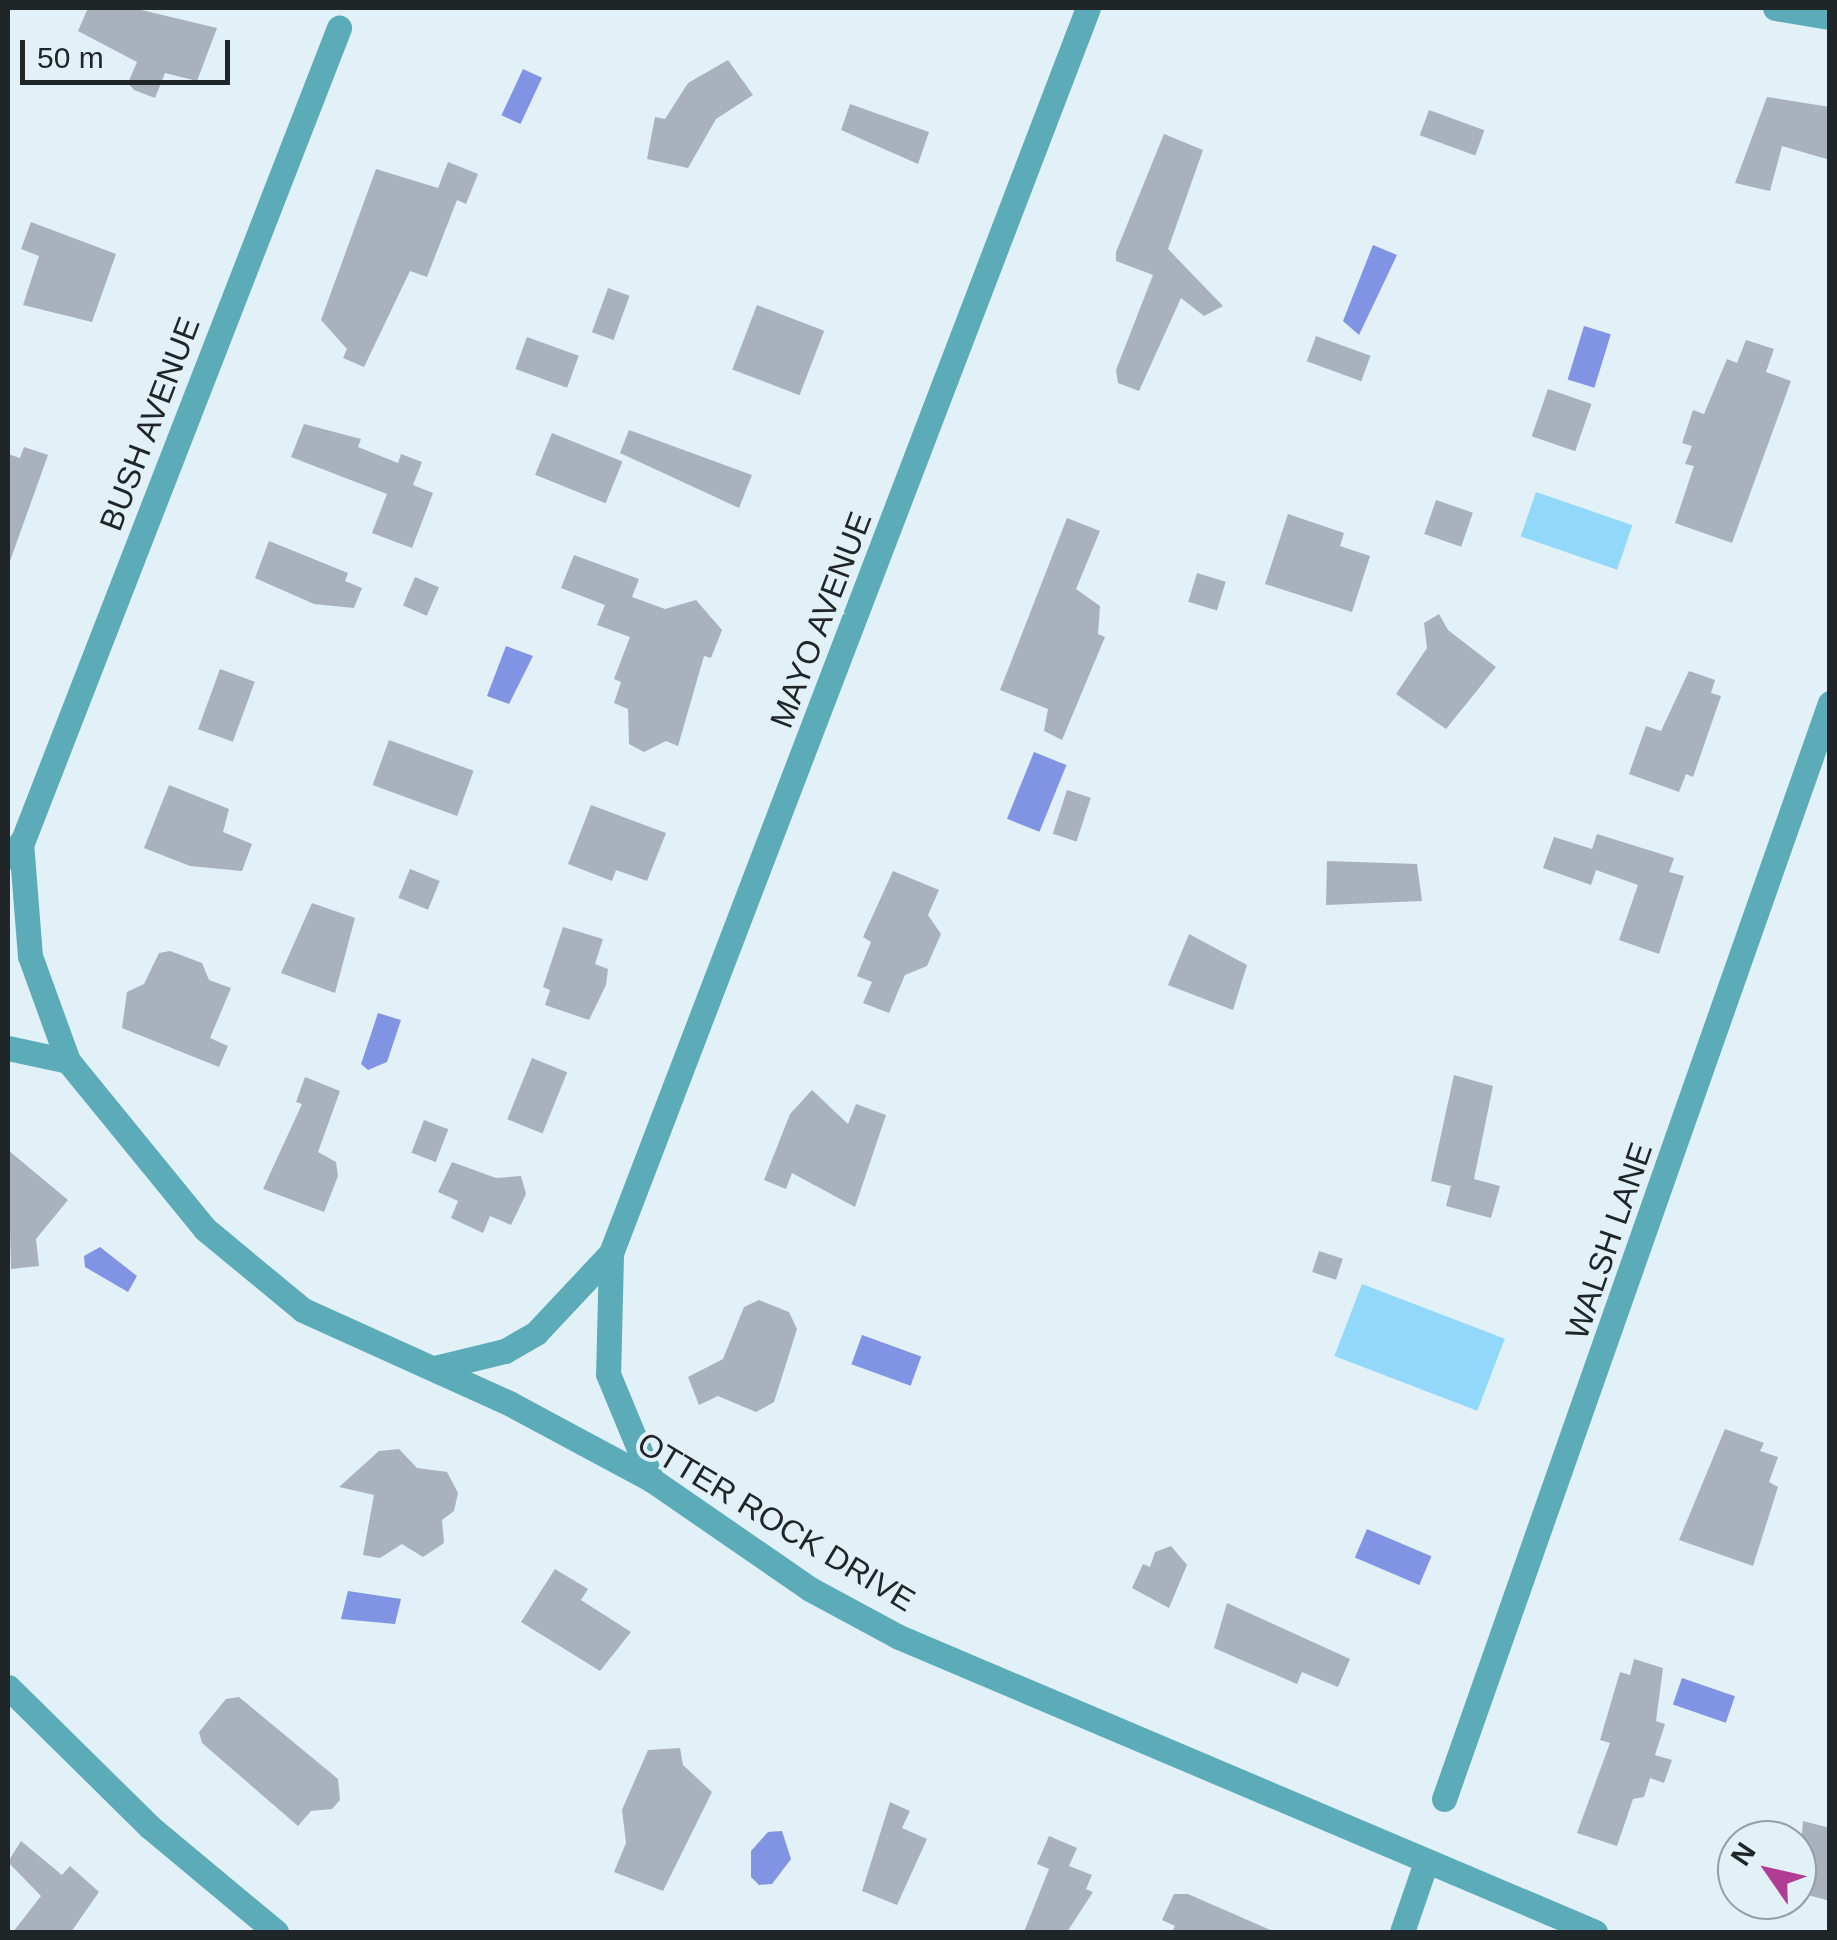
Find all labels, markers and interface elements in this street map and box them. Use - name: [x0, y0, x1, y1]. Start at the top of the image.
- scale bar: [25, 20, 235, 82]
- text: 50 m: [37, 41, 104, 74]
- street label: BUSH AVENUE: [91, 311, 209, 537]
- street label: MAYO AVENUE: [762, 506, 880, 734]
- street label: WALSH LANE: [1557, 1138, 1661, 1344]
- street label: OTTER ROCK DRIVE: [630, 1424, 922, 1620]
- north arrow: [1717, 1820, 1817, 1920]
- text: N: [1725, 1837, 1762, 1871]

